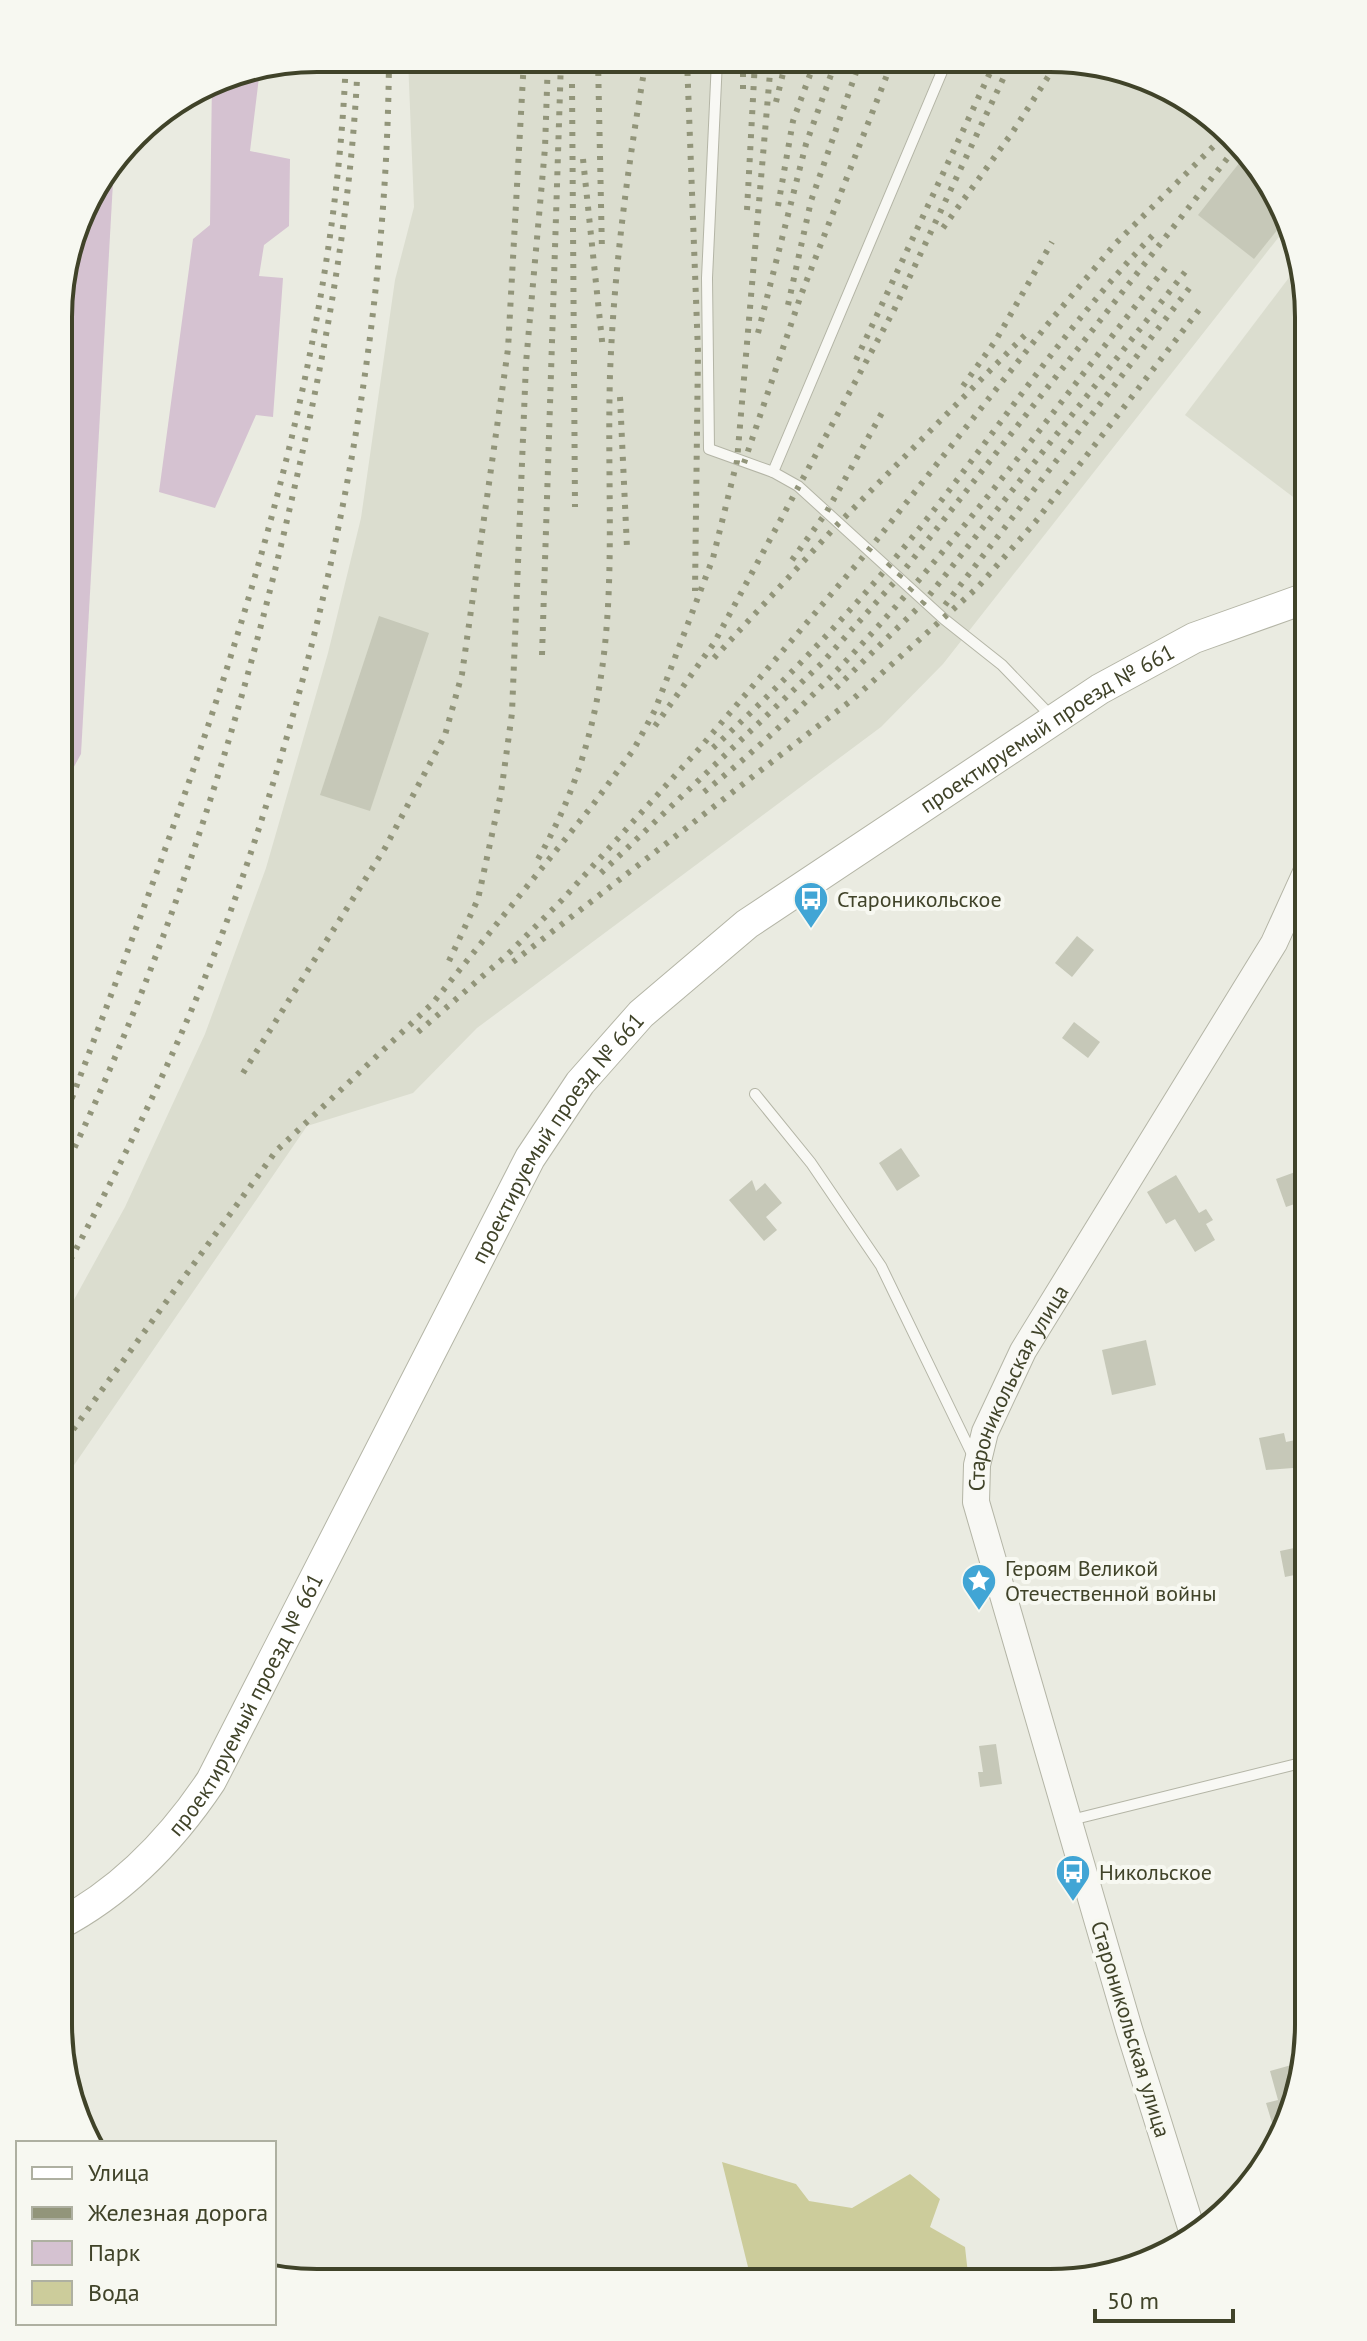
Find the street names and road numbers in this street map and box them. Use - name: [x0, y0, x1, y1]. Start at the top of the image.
- street label: проектируемый проезд № 661: [914, 637, 1179, 819]
- street label: проектируемый проезд № 661: [465, 1007, 650, 1268]
- street label: Староникольская улица: [962, 1279, 1074, 1492]
- street label: проектируемый проезд № 661: [162, 1568, 329, 1841]
- street label: Староникольская улица: [1085, 1917, 1177, 2141]

